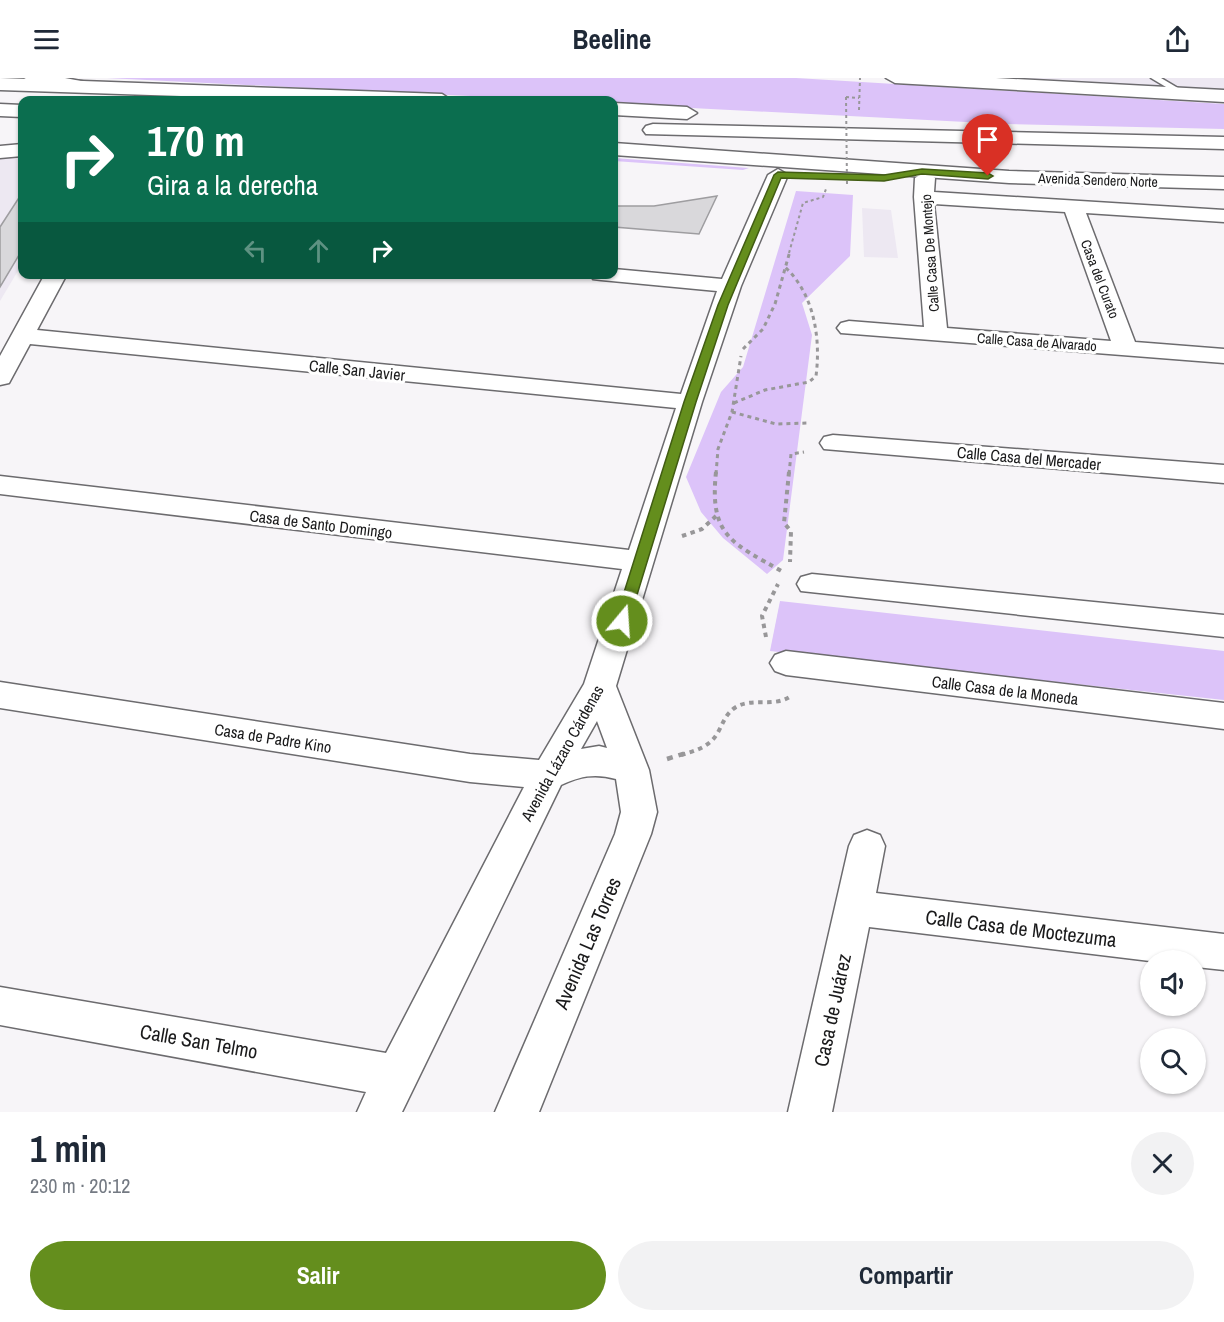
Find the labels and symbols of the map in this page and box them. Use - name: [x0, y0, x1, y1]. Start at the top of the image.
- pin: [962, 114, 1013, 176]
- street label: Avenida Sendero Norte: [1037, 169, 1158, 191]
- street label: Calle Casa De Montejo: [917, 193, 943, 313]
- street label: Casa del Curato: [1077, 237, 1123, 321]
- street label: Calle Casa de Alvarado: [977, 329, 1097, 355]
- street label: Calle San Javier: [308, 354, 407, 386]
- street label: Calle Casa del Mercader: [956, 441, 1102, 475]
- street label: Casa de Santo Domingo: [248, 504, 394, 544]
- position arrow: [590, 589, 654, 653]
- street label: Calle Casa de la Moneda: [931, 670, 1080, 710]
- street label: Avenida Lázaro Cárdenas: [515, 681, 609, 826]
- street label: Casa de Padre Kino: [213, 718, 333, 758]
- street label: Avenida Las Torres: [547, 873, 627, 1014]
- street label: Calle Casa de Moctezuma: [924, 903, 1118, 953]
- street label: Casa de Juárez: [807, 951, 857, 1069]
- street label: Calle San Telmo: [138, 1017, 260, 1065]

